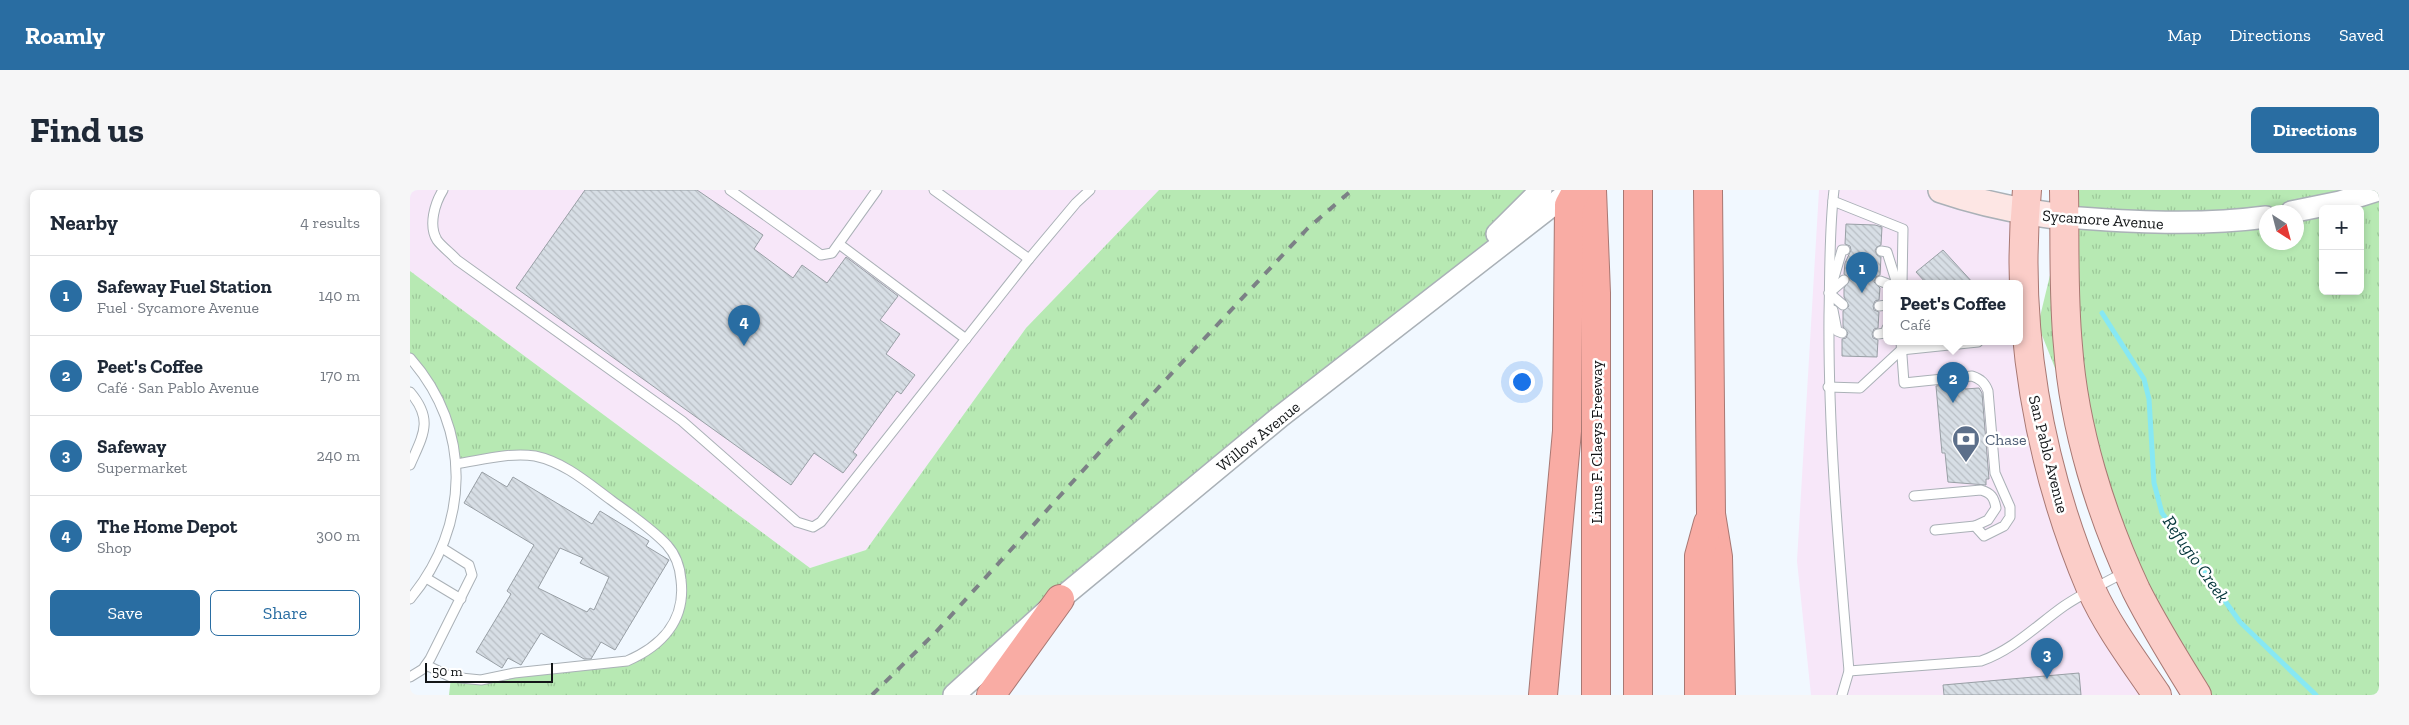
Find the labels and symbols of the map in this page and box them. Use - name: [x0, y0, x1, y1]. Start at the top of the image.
- north arrow: [2259, 205, 2304, 250]
- street label: Sycamore Avenue: [2042, 206, 2164, 233]
- pin: 1: [1846, 252, 1878, 293]
- pin: 4: [728, 305, 760, 346]
- street label: Linus F. Claeys Freeway: [1587, 360, 1606, 524]
- pin: 2: [1937, 362, 1969, 403]
- your location: [1509, 369, 1535, 395]
- street label: San Pablo Avenue: [2025, 393, 2072, 515]
- street label: Willow Avenue: [1213, 397, 1304, 476]
- bank icon: Chase: [1951, 424, 1981, 463]
- place label: Chase: [1985, 430, 2027, 449]
- water label: Refugio Creek: [2158, 511, 2234, 607]
- pin: 3: [2031, 638, 2063, 679]
- scale bar: [425, 660, 552, 683]

